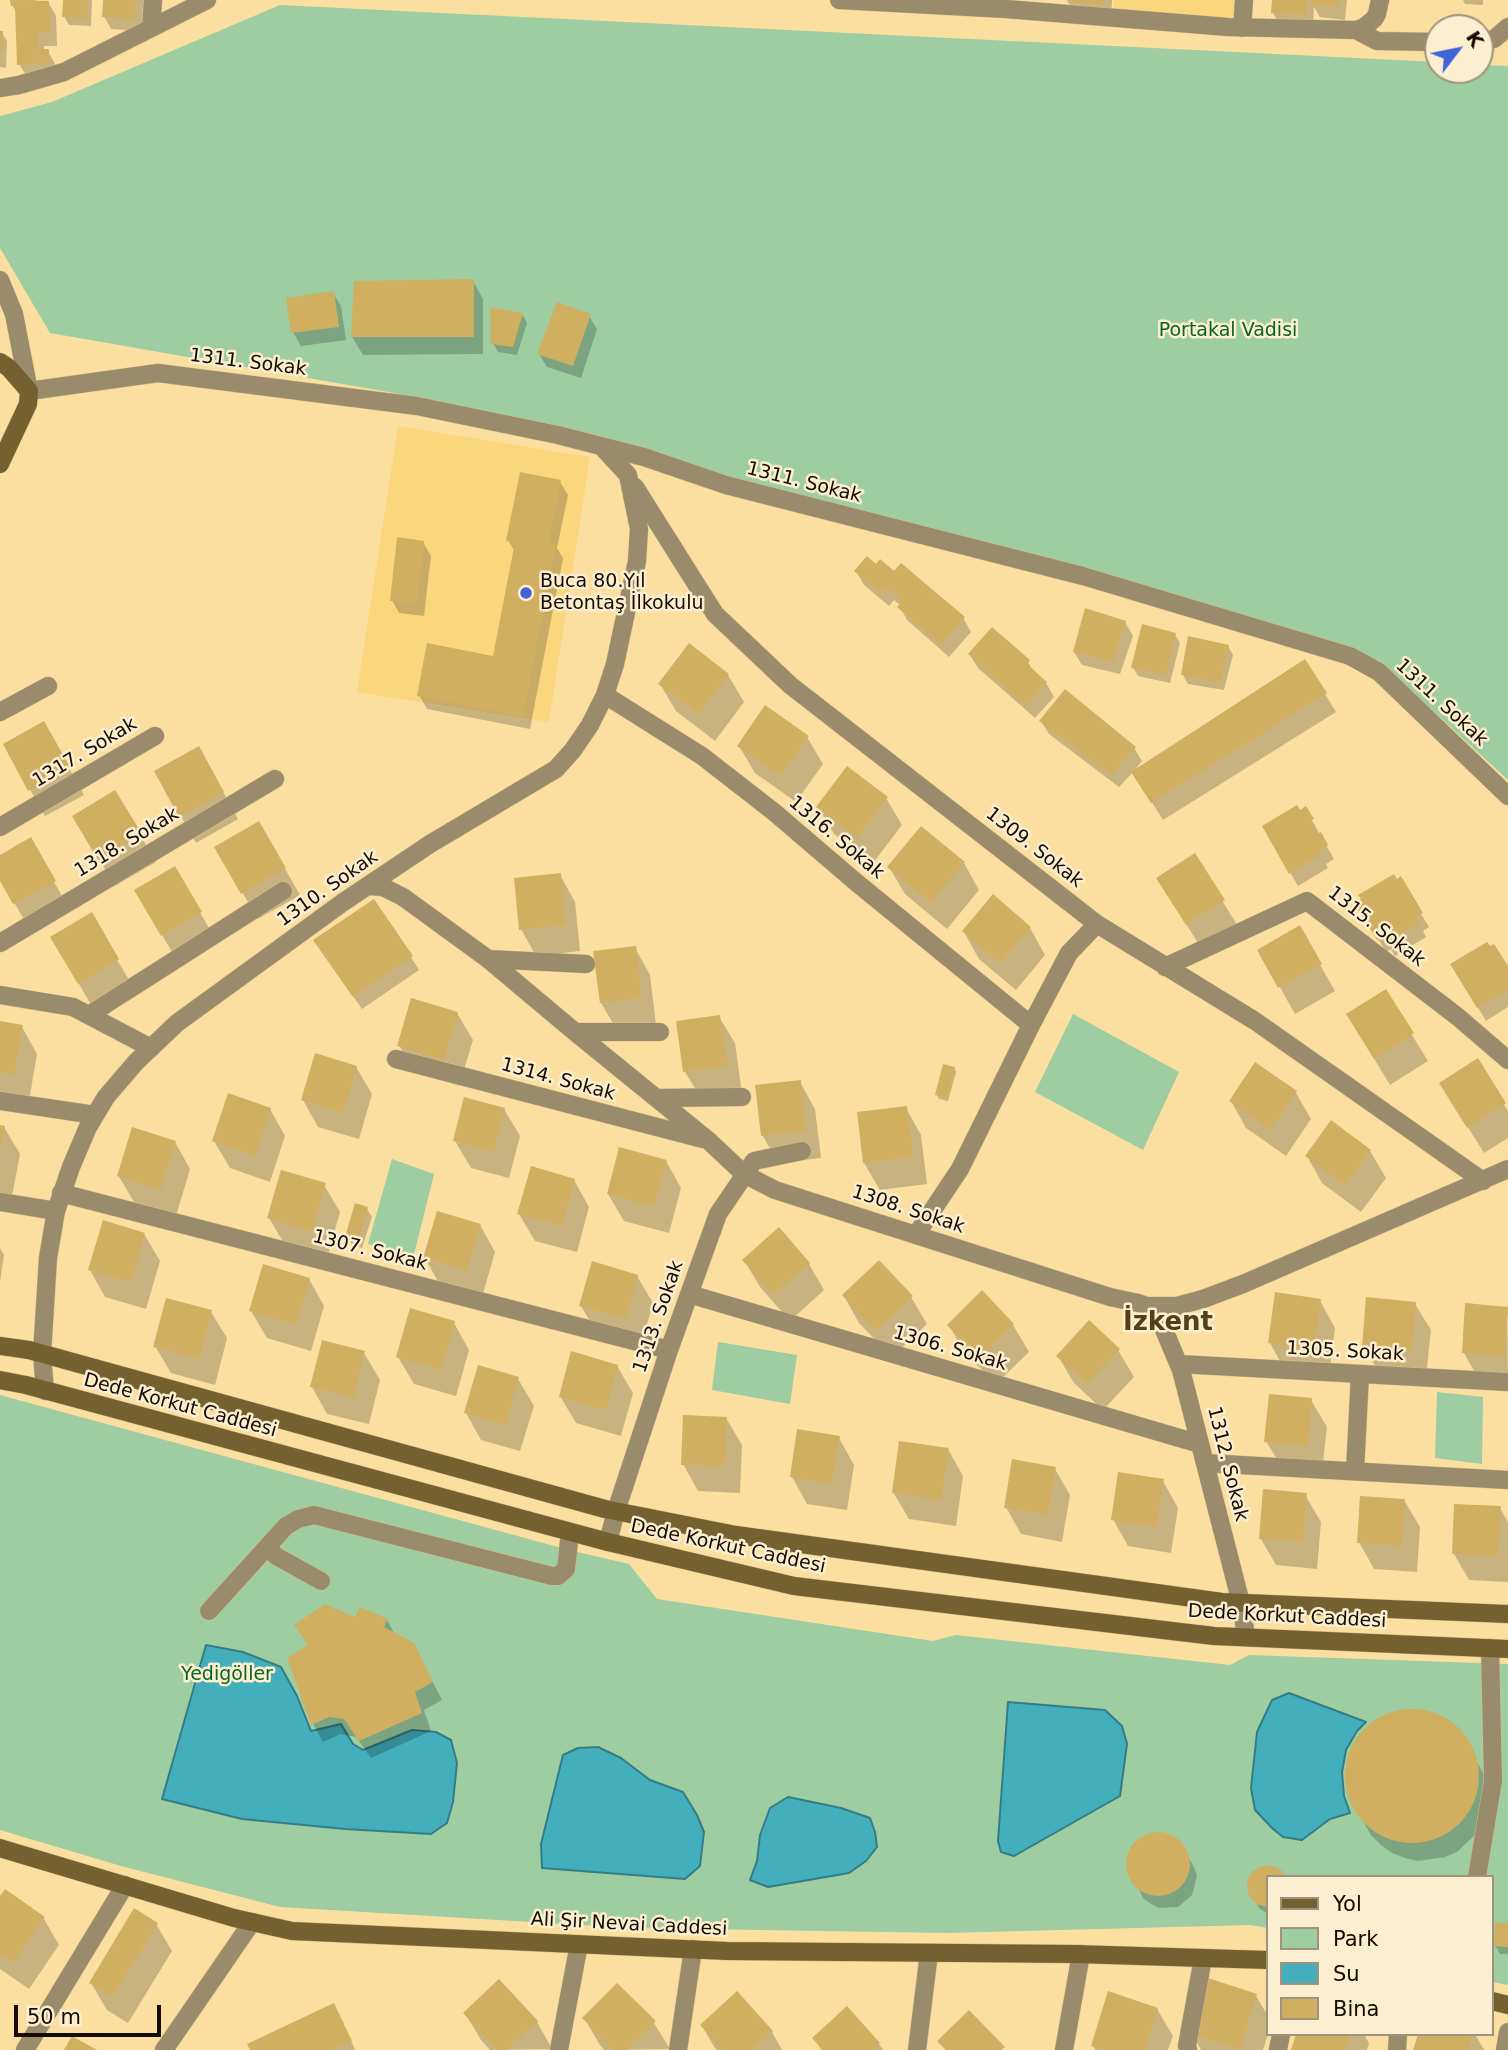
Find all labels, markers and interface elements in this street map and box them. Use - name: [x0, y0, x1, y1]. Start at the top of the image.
- north arrow: [1424, 14, 1494, 84]
- text: K: [1462, 27, 1488, 51]
- park label: Portakal Vadisi: [1159, 320, 1297, 342]
- street label: 1311. Sokak: [188, 345, 308, 381]
- street label: 1311. Sokak: [744, 458, 864, 508]
- place label: Buca 80.Yıl Betontaş İlkokulu: [540, 571, 703, 615]
- marker: Buca 80.Yıl Betontaş İlkokulu: [518, 585, 534, 601]
- street label: 1311. Sokak: [1390, 655, 1492, 751]
- street label: 1317. Sokak: [29, 713, 141, 793]
- street label: 1316. Sokak: [784, 792, 888, 884]
- street label: 1318. Sokak: [71, 803, 183, 883]
- street label: 1309. Sokak: [981, 803, 1087, 893]
- street label: 1310. Sokak: [273, 846, 383, 932]
- street label: 1315. Sokak: [1323, 882, 1429, 972]
- street label: 1314. Sokak: [498, 1054, 618, 1106]
- street label: 1308. Sokak: [849, 1181, 967, 1239]
- street label: 1307. Sokak: [310, 1226, 430, 1276]
- street label: 1313. Sokak: [629, 1258, 689, 1376]
- district label: İzkent: [1123, 1307, 1213, 1339]
- street label: 1306. Sokak: [890, 1322, 1010, 1376]
- street label: 1305. Sokak: [1286, 1338, 1404, 1366]
- street label: Dede Korkut Caddesi: [81, 1369, 279, 1443]
- street label: 1312. Sokak: [1202, 1404, 1252, 1524]
- street label: Dede Korkut Caddesi: [628, 1515, 828, 1579]
- street label: Dede Korkut Caddesi: [1187, 1600, 1387, 1634]
- park label: Yedigöller: [181, 1664, 273, 1686]
- legend: [1266, 1875, 1494, 2036]
- text: Yol: [1333, 1892, 1362, 1916]
- street label: Ali Şir Nevai Caddesi: [530, 1908, 728, 1942]
- text: Park: [1333, 1927, 1378, 1951]
- text: Su: [1333, 1962, 1360, 1986]
- scale bar: [18, 1990, 164, 2034]
- text: Bina: [1333, 1997, 1379, 2021]
- text: 50 m: [27, 2005, 81, 2029]

